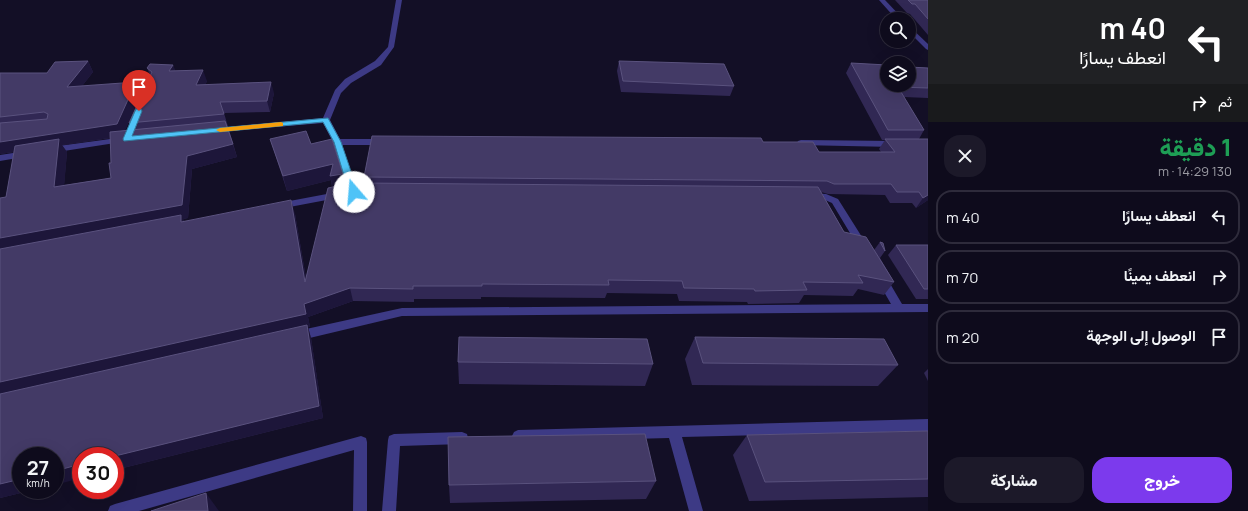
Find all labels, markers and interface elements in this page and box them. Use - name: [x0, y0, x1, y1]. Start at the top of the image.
- text: 40 m: [1100, 9, 1166, 47]
- map controls: [880, 12, 916, 92]
- button: search: [880, 12, 916, 48]
- icon: left: [1180, 16, 1232, 68]
- text: انعطف يسارًا: [1079, 45, 1166, 69]
- button: layers: [880, 56, 916, 92]
- pin: [122, 70, 156, 111]
- icon: arrive: [128, 76, 150, 98]
- text: ثم: [1218, 91, 1232, 112]
- icon: right: [1188, 92, 1210, 114]
- text: 1 دقيقة: [1159, 130, 1232, 163]
- button: close: [944, 135, 986, 177]
- text: 130 m · 14:29: [1158, 162, 1232, 180]
- position arrow: [333, 171, 375, 213]
- text: انعطف يسارًا: [1122, 205, 1196, 226]
- icon: left: [1208, 206, 1230, 228]
- text: 40 m: [946, 207, 980, 228]
- text: انعطف يمينًا: [1124, 265, 1196, 286]
- icon: right: [1208, 266, 1230, 288]
- text: 70 m: [946, 267, 978, 288]
- text: الوصول إلى الوجهة: [1086, 325, 1196, 346]
- icon: arrive: [1208, 326, 1230, 348]
- text: 20 m: [946, 327, 979, 348]
- speed limit sign: 30: [72, 447, 124, 499]
- text: 27: [27, 454, 49, 481]
- button: مشاركة: [944, 457, 1084, 503]
- button: خروج: [1092, 457, 1232, 503]
- text: km/h: [26, 476, 50, 490]

